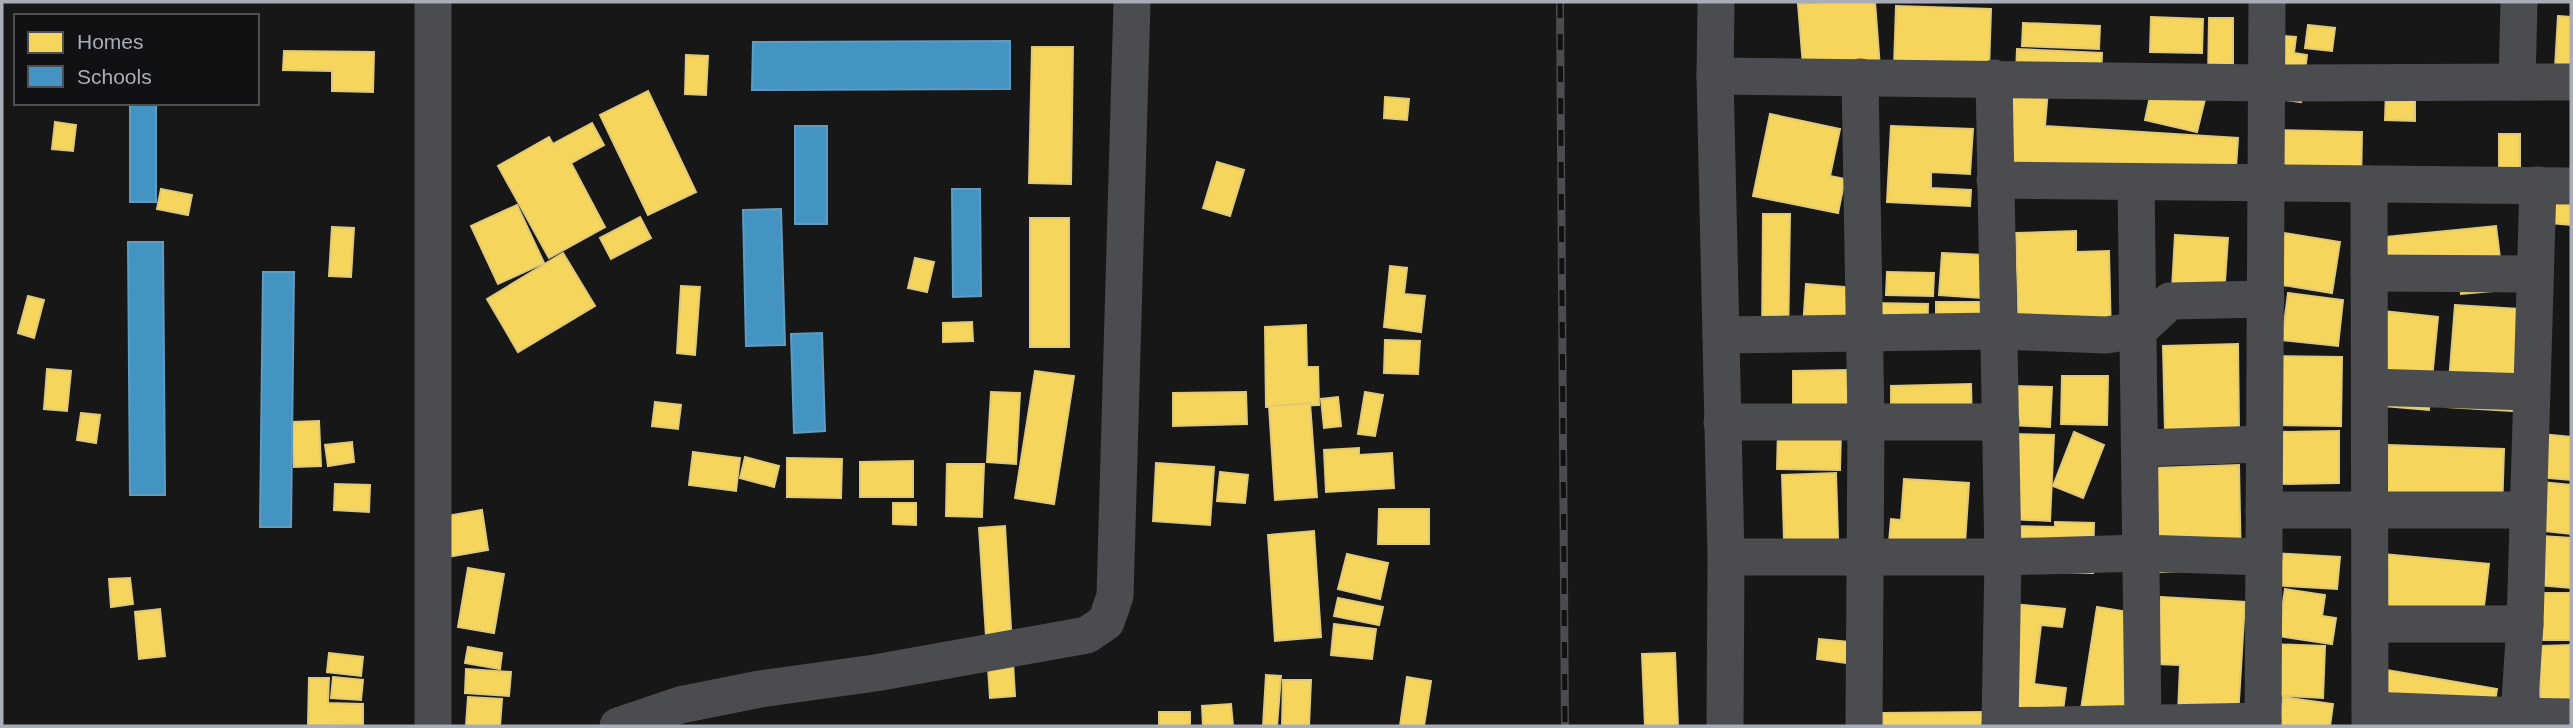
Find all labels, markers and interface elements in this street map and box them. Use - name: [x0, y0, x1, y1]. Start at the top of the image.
- legend: [14, 14, 259, 105]
- text: Homes: [77, 30, 144, 53]
- text: Schools: [77, 65, 152, 88]

